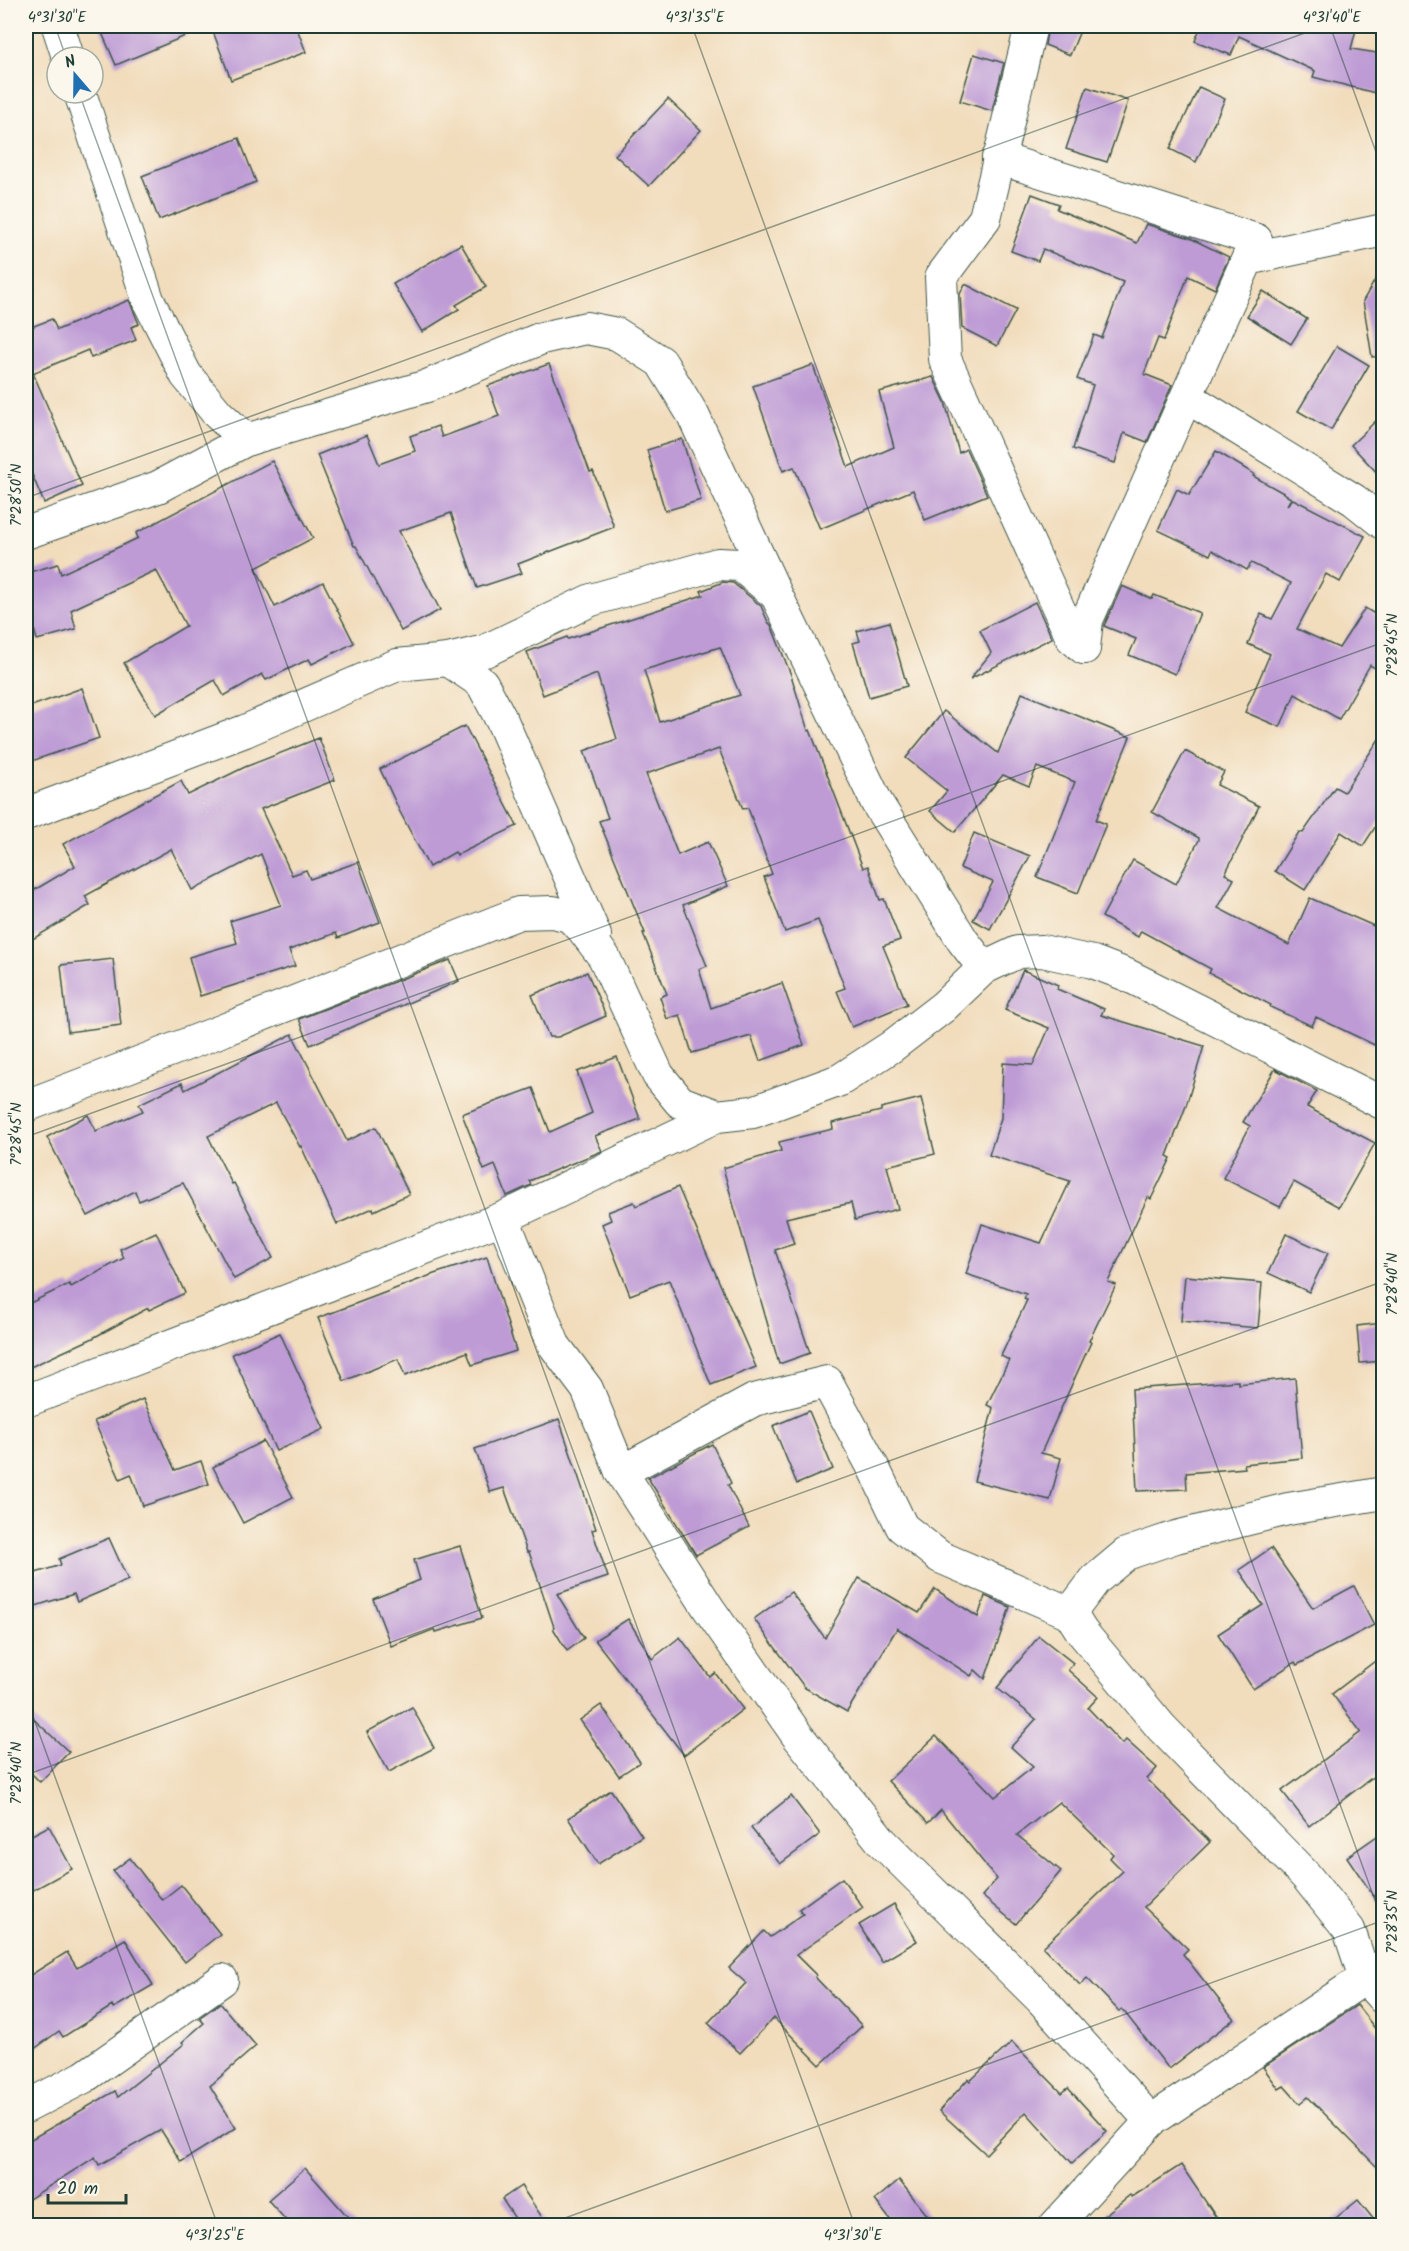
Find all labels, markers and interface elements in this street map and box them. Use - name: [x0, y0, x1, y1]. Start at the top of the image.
- text: 4°31'30"E: [28, 6, 88, 30]
- text: 4°31'35"E: [665, 6, 726, 30]
- text: 4°31'40"E: [1303, 6, 1362, 30]
- north arrow: [45, 45, 105, 105]
- text: N: [61, 49, 79, 76]
- text: 7°28'50"N: [5, 464, 29, 526]
- text: 7°28'45"N: [1381, 613, 1405, 677]
- text: 7°28'45"N: [5, 1102, 29, 1166]
- text: 7°28'40"N: [1381, 1253, 1405, 1315]
- text: 7°28'40"N: [5, 1742, 29, 1804]
- text: 7°28'35"N: [1381, 1890, 1405, 1954]
- scale bar: [48, 2167, 126, 2205]
- text: 20 m: [57, 2175, 98, 2204]
- text: 4°31'25"E: [185, 2224, 246, 2248]
- text: 4°31'30"E: [824, 2224, 884, 2248]

